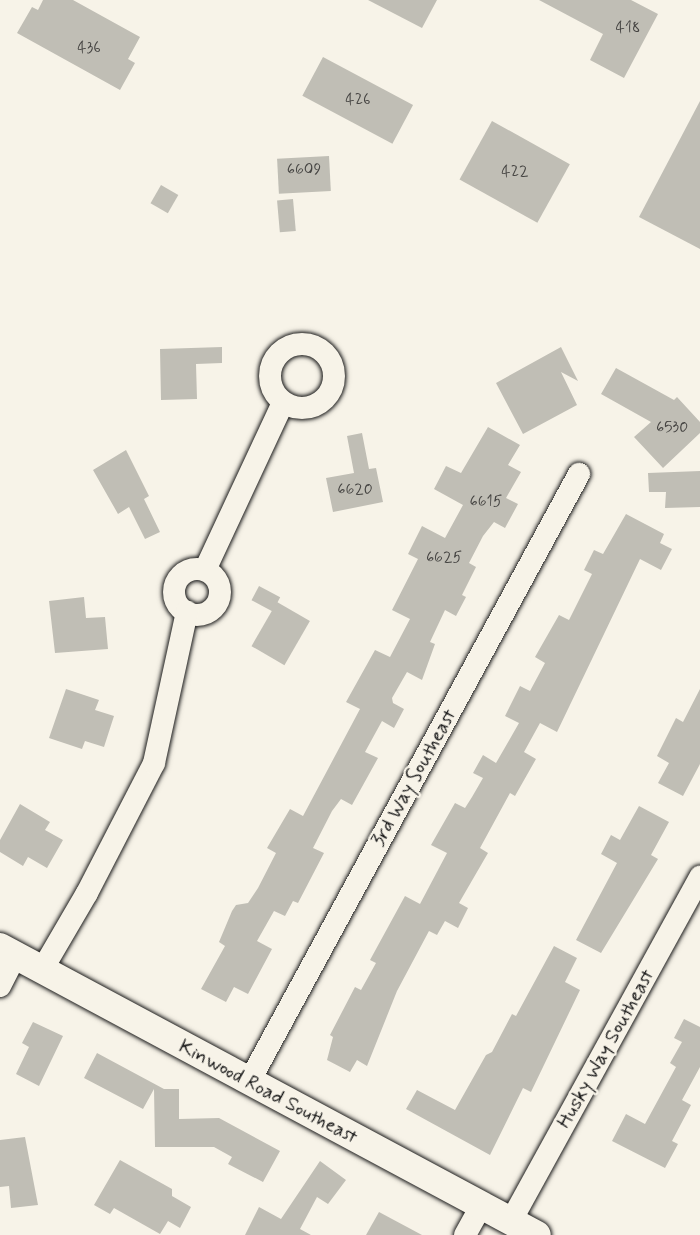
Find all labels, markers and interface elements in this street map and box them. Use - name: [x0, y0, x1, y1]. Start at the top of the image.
- house number: 418: [616, 18, 640, 38]
- house number: 436: [77, 38, 101, 58]
- house number: 426: [345, 90, 371, 110]
- house number: 6609: [287, 160, 321, 180]
- house number: 422: [501, 162, 529, 182]
- house number: 6530: [656, 418, 688, 438]
- house number: 6620: [337, 480, 373, 500]
- house number: 6615: [470, 492, 502, 512]
- house number: 6625: [426, 548, 462, 568]
- street label: 3rd Way Southeast: [366, 705, 462, 851]
- street label: Husky Way Southeast: [553, 966, 659, 1132]
- street label: Kinwood Road Southeast: [175, 1035, 361, 1149]

